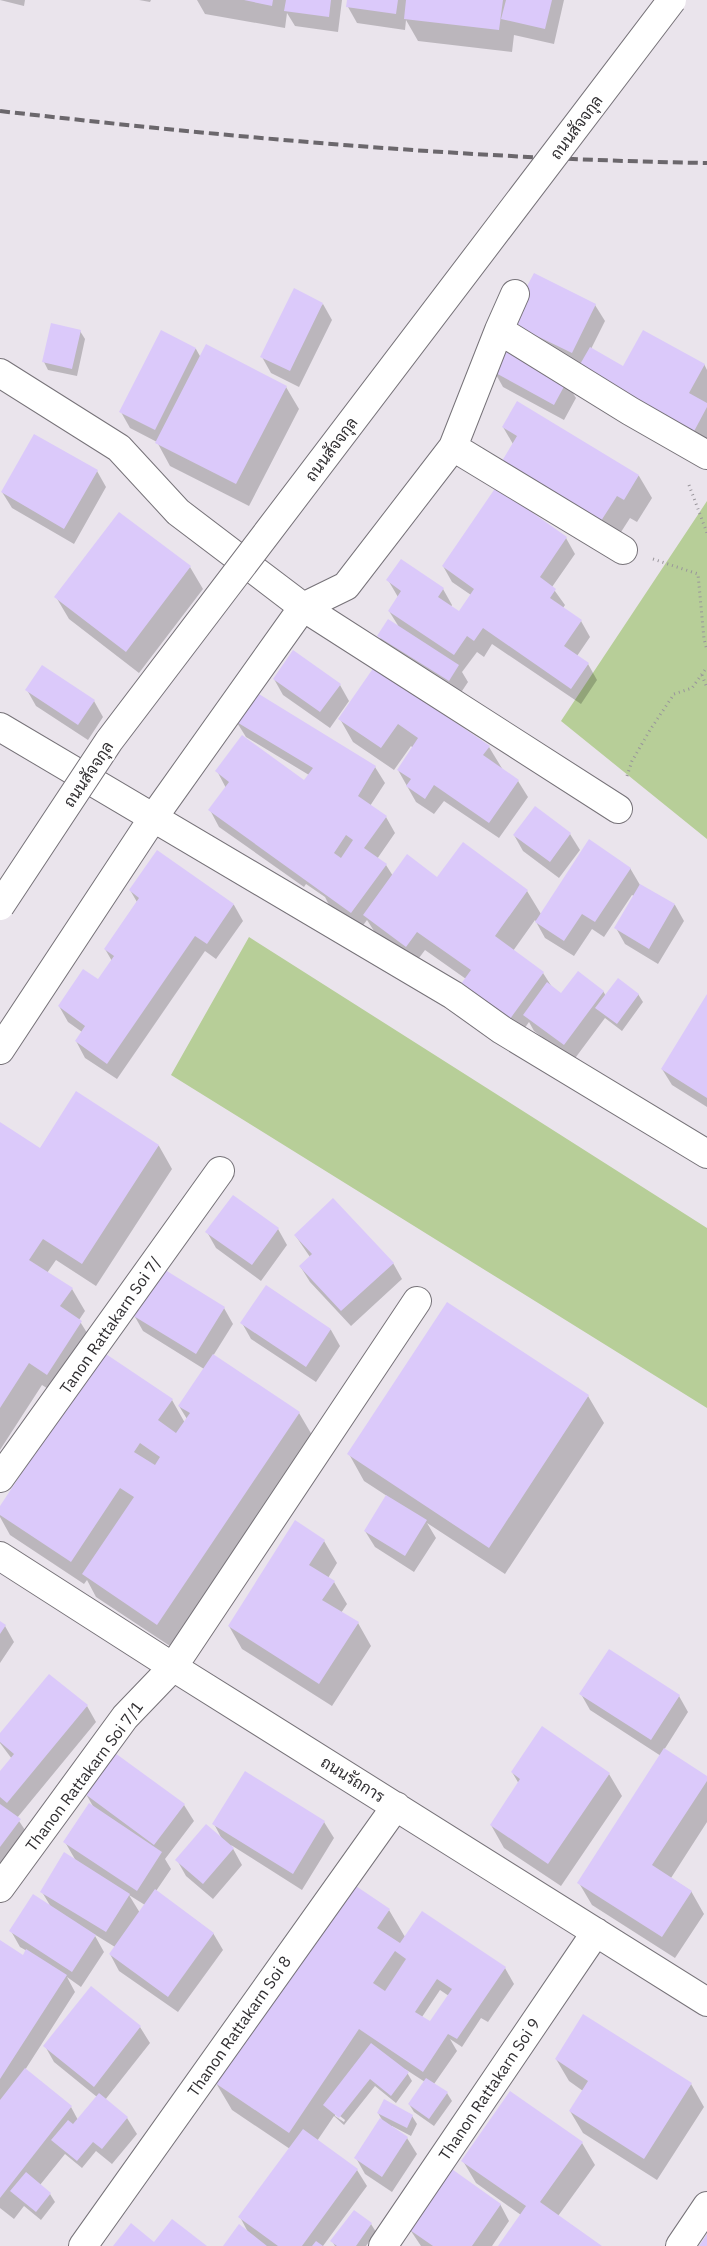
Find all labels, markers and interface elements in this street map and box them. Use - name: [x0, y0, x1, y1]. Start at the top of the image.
- street label: ถนนสัจจกุล: [545, 91, 608, 164]
- street label: ถนนสัจจกุล: [300, 413, 363, 486]
- street label: ถนนสัจจกุล: [59, 737, 119, 812]
- street label: Tanon Rattakarn Soi 7/: [55, 1252, 165, 1398]
- street label: Thanon Rattakarn Soi 7/1: [21, 1697, 147, 1855]
- street label: ถนนรัถการ: [317, 1752, 389, 1807]
- street label: Thanon Rattakarn Soi 8: [183, 1952, 295, 2100]
- street label: Thanon Rattakarn Soi 9: [434, 2014, 544, 2164]

